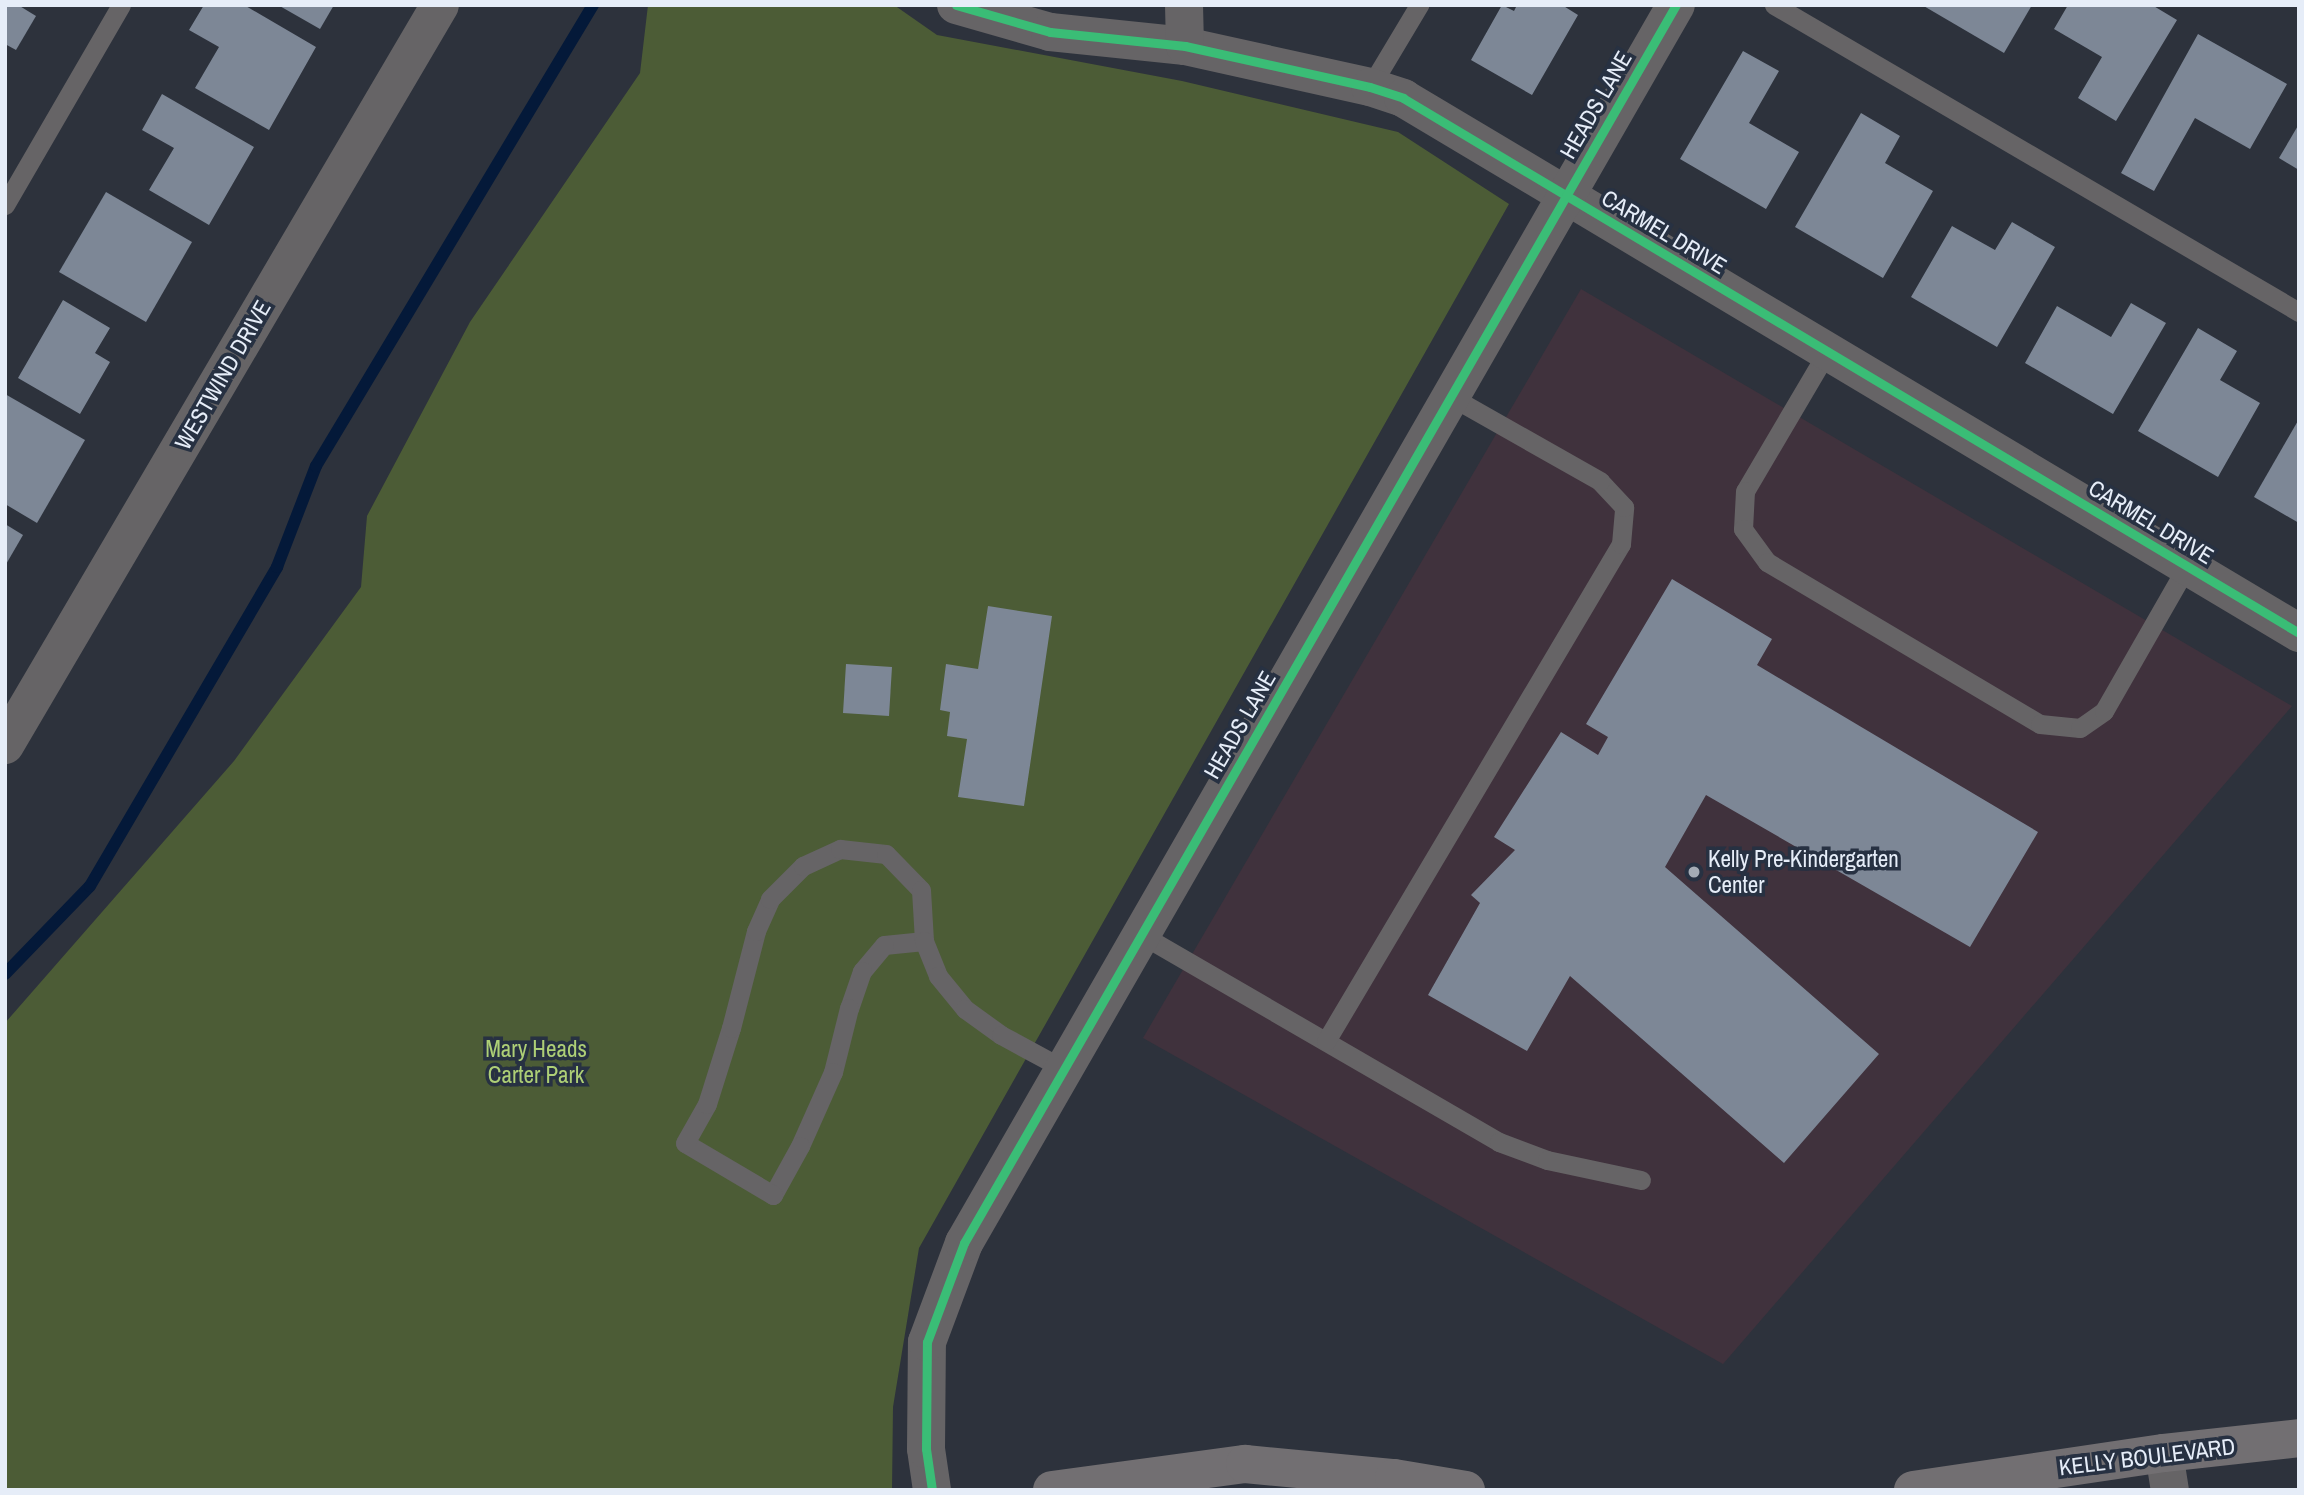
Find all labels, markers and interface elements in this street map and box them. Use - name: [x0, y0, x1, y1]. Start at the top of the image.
- street label: HEADS LANE: [1554, 46, 1638, 164]
- street label: CARMEL DRIVE: [1596, 184, 1732, 280]
- street label: WESTWIND DRIVE: [169, 296, 277, 454]
- street label: CARMEL DRIVE: [2083, 474, 2219, 570]
- street label: HEADS LANE: [1198, 666, 1282, 784]
- place label: Kelly Pre-Kindergarten Center: [1708, 845, 1899, 899]
- marker: Kelly Pre-Kindergarten Center: [1686, 864, 1702, 880]
- park label: Mary Heads Carter Park: [485, 1035, 587, 1089]
- street label: KELLY BOULEVARD: [2057, 1432, 2237, 1482]

